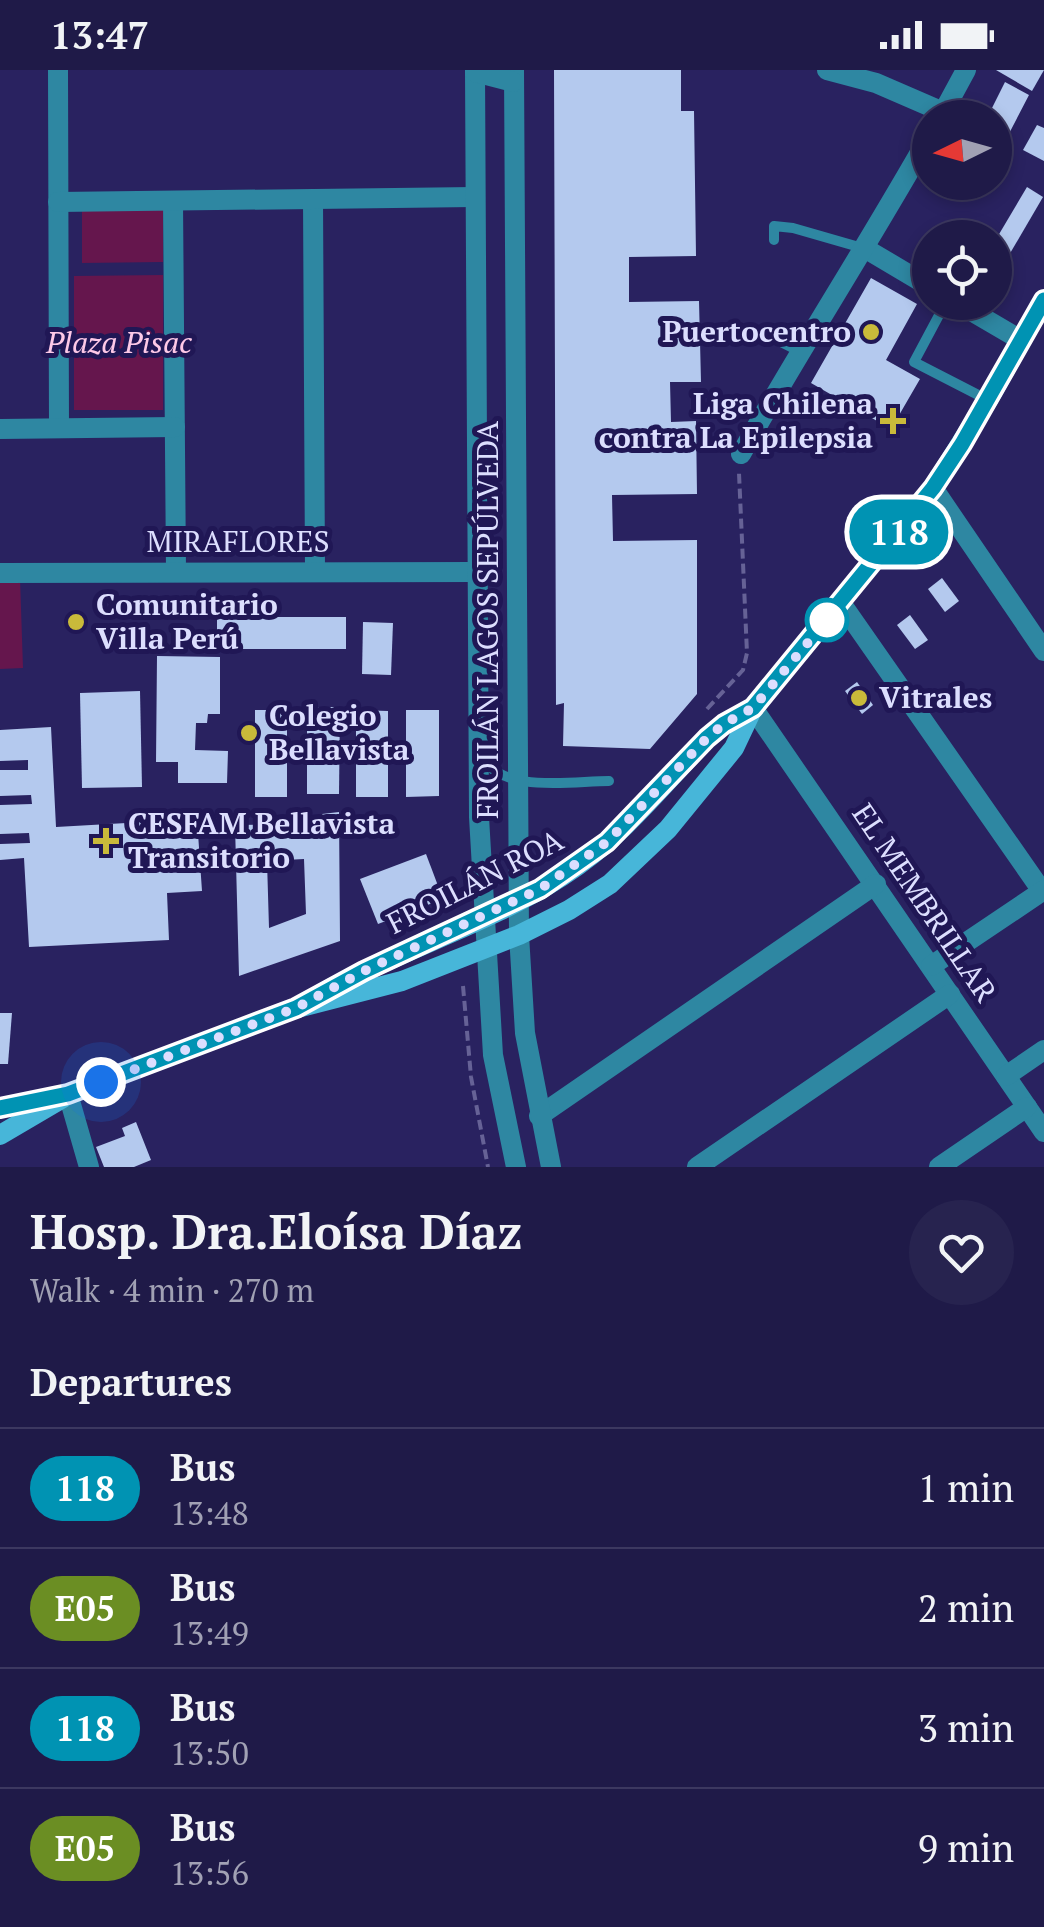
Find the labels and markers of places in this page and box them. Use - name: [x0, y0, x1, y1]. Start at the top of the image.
- place label: Puertocentro: [662, 311, 851, 351]
- marker: Puertocentro: [860, 321, 882, 343]
- place label: Liga Chilena contra La Epilepsia: [599, 383, 873, 457]
- marker: Liga Chilena contra La Epilepsia: [882, 410, 904, 432]
- place label: Comunitario Villa Perú: [96, 584, 278, 658]
- unlabelled marker: [806, 599, 848, 641]
- marker: Comunitario Villa Perú: [65, 611, 87, 633]
- place label: Vitrales: [879, 677, 992, 717]
- marker: Vitrales: [848, 687, 870, 709]
- place label: Colegio Bellavista: [269, 695, 410, 769]
- marker: Colegio Bellavista: [238, 722, 260, 744]
- place label: CESFAM Bellavista Transitorio: [128, 803, 396, 877]
- marker: CESFAM Bellavista Transitorio: [93, 828, 119, 854]

